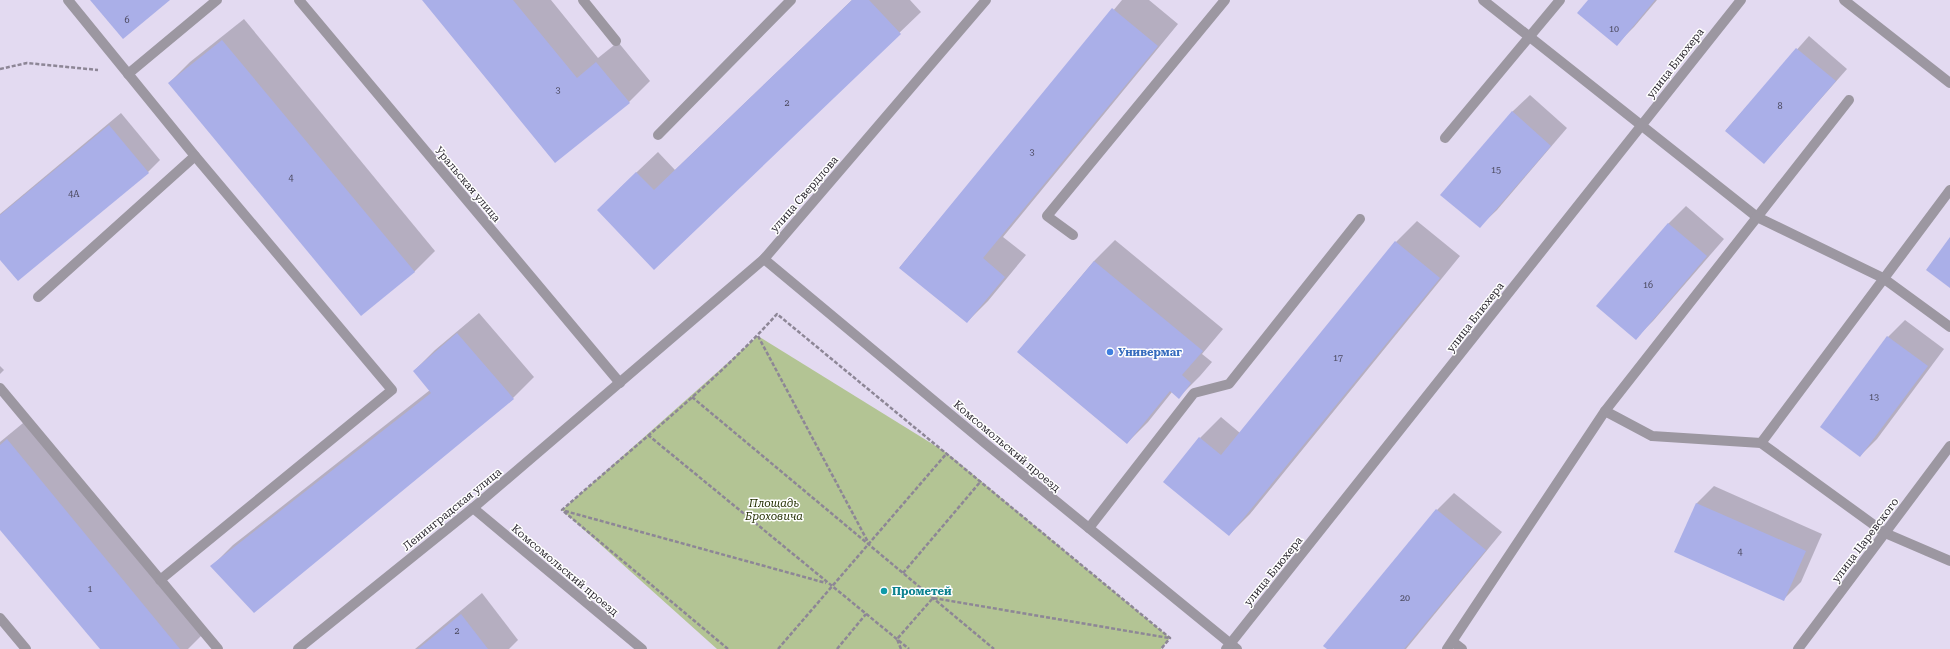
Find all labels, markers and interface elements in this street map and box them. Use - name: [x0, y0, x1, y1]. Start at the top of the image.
- house number: 6: [124, 15, 130, 25]
- house number: 10: [1609, 24, 1619, 34]
- street label: улица Блюхера: [1644, 26, 1707, 101]
- house number: 3: [555, 85, 561, 95]
- house number: 2: [784, 98, 790, 108]
- house number: 8: [1777, 101, 1783, 111]
- street label: Уральская улица: [432, 144, 503, 225]
- house number: 3: [1029, 147, 1035, 157]
- street label: улица Свердлова: [768, 154, 841, 235]
- house number: 15: [1491, 165, 1501, 175]
- house number: 4: [288, 173, 294, 183]
- house number: 4А: [68, 189, 80, 199]
- street label: улица Блюхера: [1444, 280, 1507, 355]
- house number: 16: [1643, 280, 1653, 290]
- place label: Универмаг: [1118, 346, 1182, 359]
- marker: Универмаг: [1105, 347, 1115, 357]
- house number: 17: [1333, 353, 1343, 363]
- house number: 13: [1869, 392, 1879, 402]
- street label: Комсомольский проезд: [951, 398, 1063, 495]
- street label: Ленинградская улица: [400, 466, 504, 553]
- street label: улица Царевского: [1829, 495, 1902, 585]
- park label: Площадь Броховича: [744, 497, 803, 523]
- street label: Комсомольский проезд: [509, 522, 621, 619]
- street label: улица Блюхера: [1242, 534, 1305, 609]
- house number: 4: [1737, 547, 1743, 557]
- house number: 1: [87, 584, 93, 594]
- place label: Прометей: [892, 585, 952, 598]
- marker: Прометей: [879, 586, 889, 596]
- house number: 20: [1400, 593, 1410, 603]
- house number: 2: [454, 626, 460, 636]

